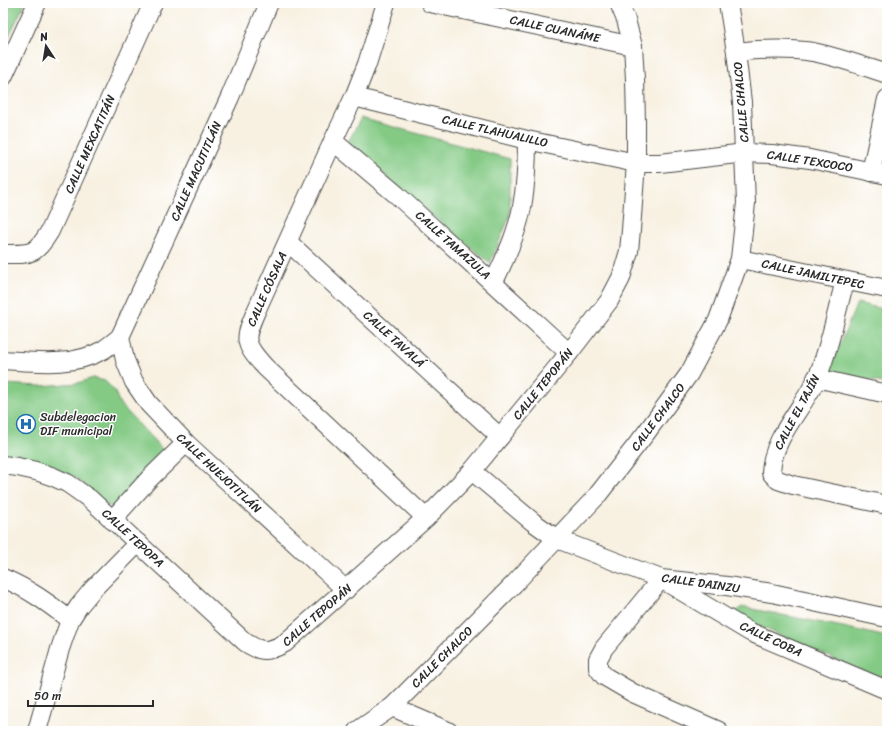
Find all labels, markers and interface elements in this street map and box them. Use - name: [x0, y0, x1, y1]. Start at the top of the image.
- street label: CALLE CUANÁME: [508, 9, 604, 50]
- north arrow: [26, 26, 66, 66]
- text: N: [37, 27, 50, 47]
- street label: CALLE CHALCO: [727, 61, 755, 143]
- street label: CALLE MEXCATITÁN: [58, 90, 122, 197]
- street label: CALLE TLAHUALILLO: [440, 108, 550, 154]
- street label: CALLE MACUTITLÁN: [164, 117, 228, 225]
- street label: CALLE TEXCOCO: [765, 143, 855, 179]
- street label: CALLE TAMAZULA: [410, 205, 496, 285]
- street label: CALLE CÓSALA: [241, 248, 293, 330]
- street label: CALLE JAMILTEPEC: [760, 252, 866, 296]
- street label: CALLE TAVALÁ: [358, 305, 432, 375]
- street label: CALLE TEPOPÁN: [507, 343, 579, 425]
- street label: CALLE EL TAJÍN: [768, 370, 827, 454]
- street label: CALLE CHALCO: [625, 378, 691, 456]
- place label: Subdelegacion DIF municipal: [40, 406, 117, 442]
- hospital icon: Subdelegacion DIF municipal: [15, 413, 37, 435]
- street label: CALLE HUEJOTITLÁN: [171, 427, 267, 519]
- street label: CALLE TEPOPA: [97, 503, 170, 573]
- street label: CALLE DAINZU: [660, 567, 742, 599]
- street label: CALLE TEPOPÁN: [277, 578, 358, 652]
- street label: CALLE COBA: [736, 615, 806, 663]
- street label: CALLE CHALCO: [406, 620, 479, 693]
- scale bar: [28, 682, 153, 708]
- text: 50 m: [34, 685, 61, 707]

